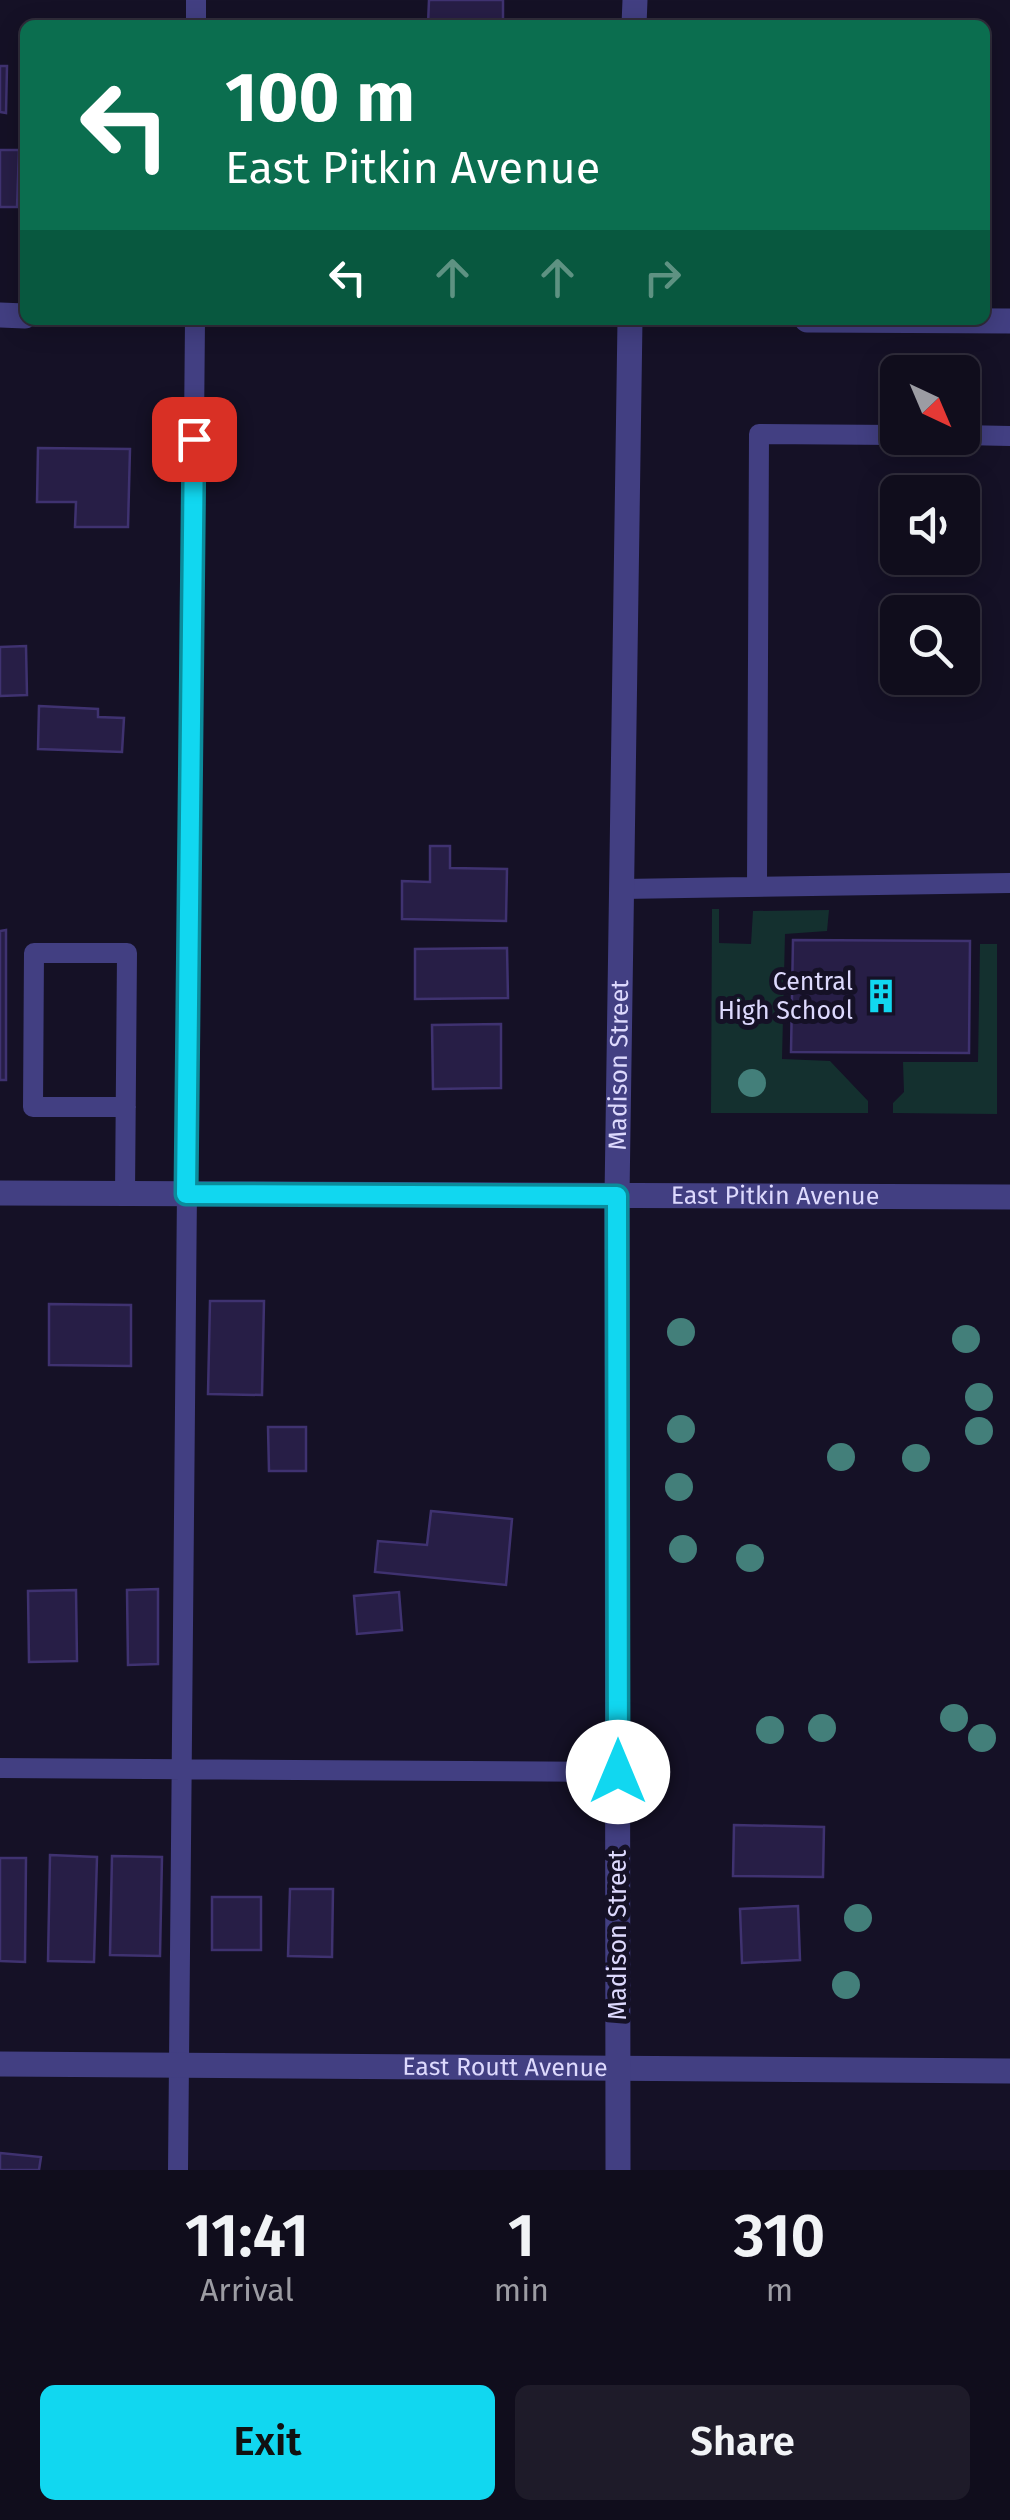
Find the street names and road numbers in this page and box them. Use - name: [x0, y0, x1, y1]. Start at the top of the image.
- street label: Madison Street: [603, 979, 635, 1151]
- street label: East Pitkin Avenue: [671, 1181, 879, 1211]
- street label: Madison Street: [603, 1849, 633, 2020]
- street label: East Routt Avenue: [402, 2052, 608, 2083]

